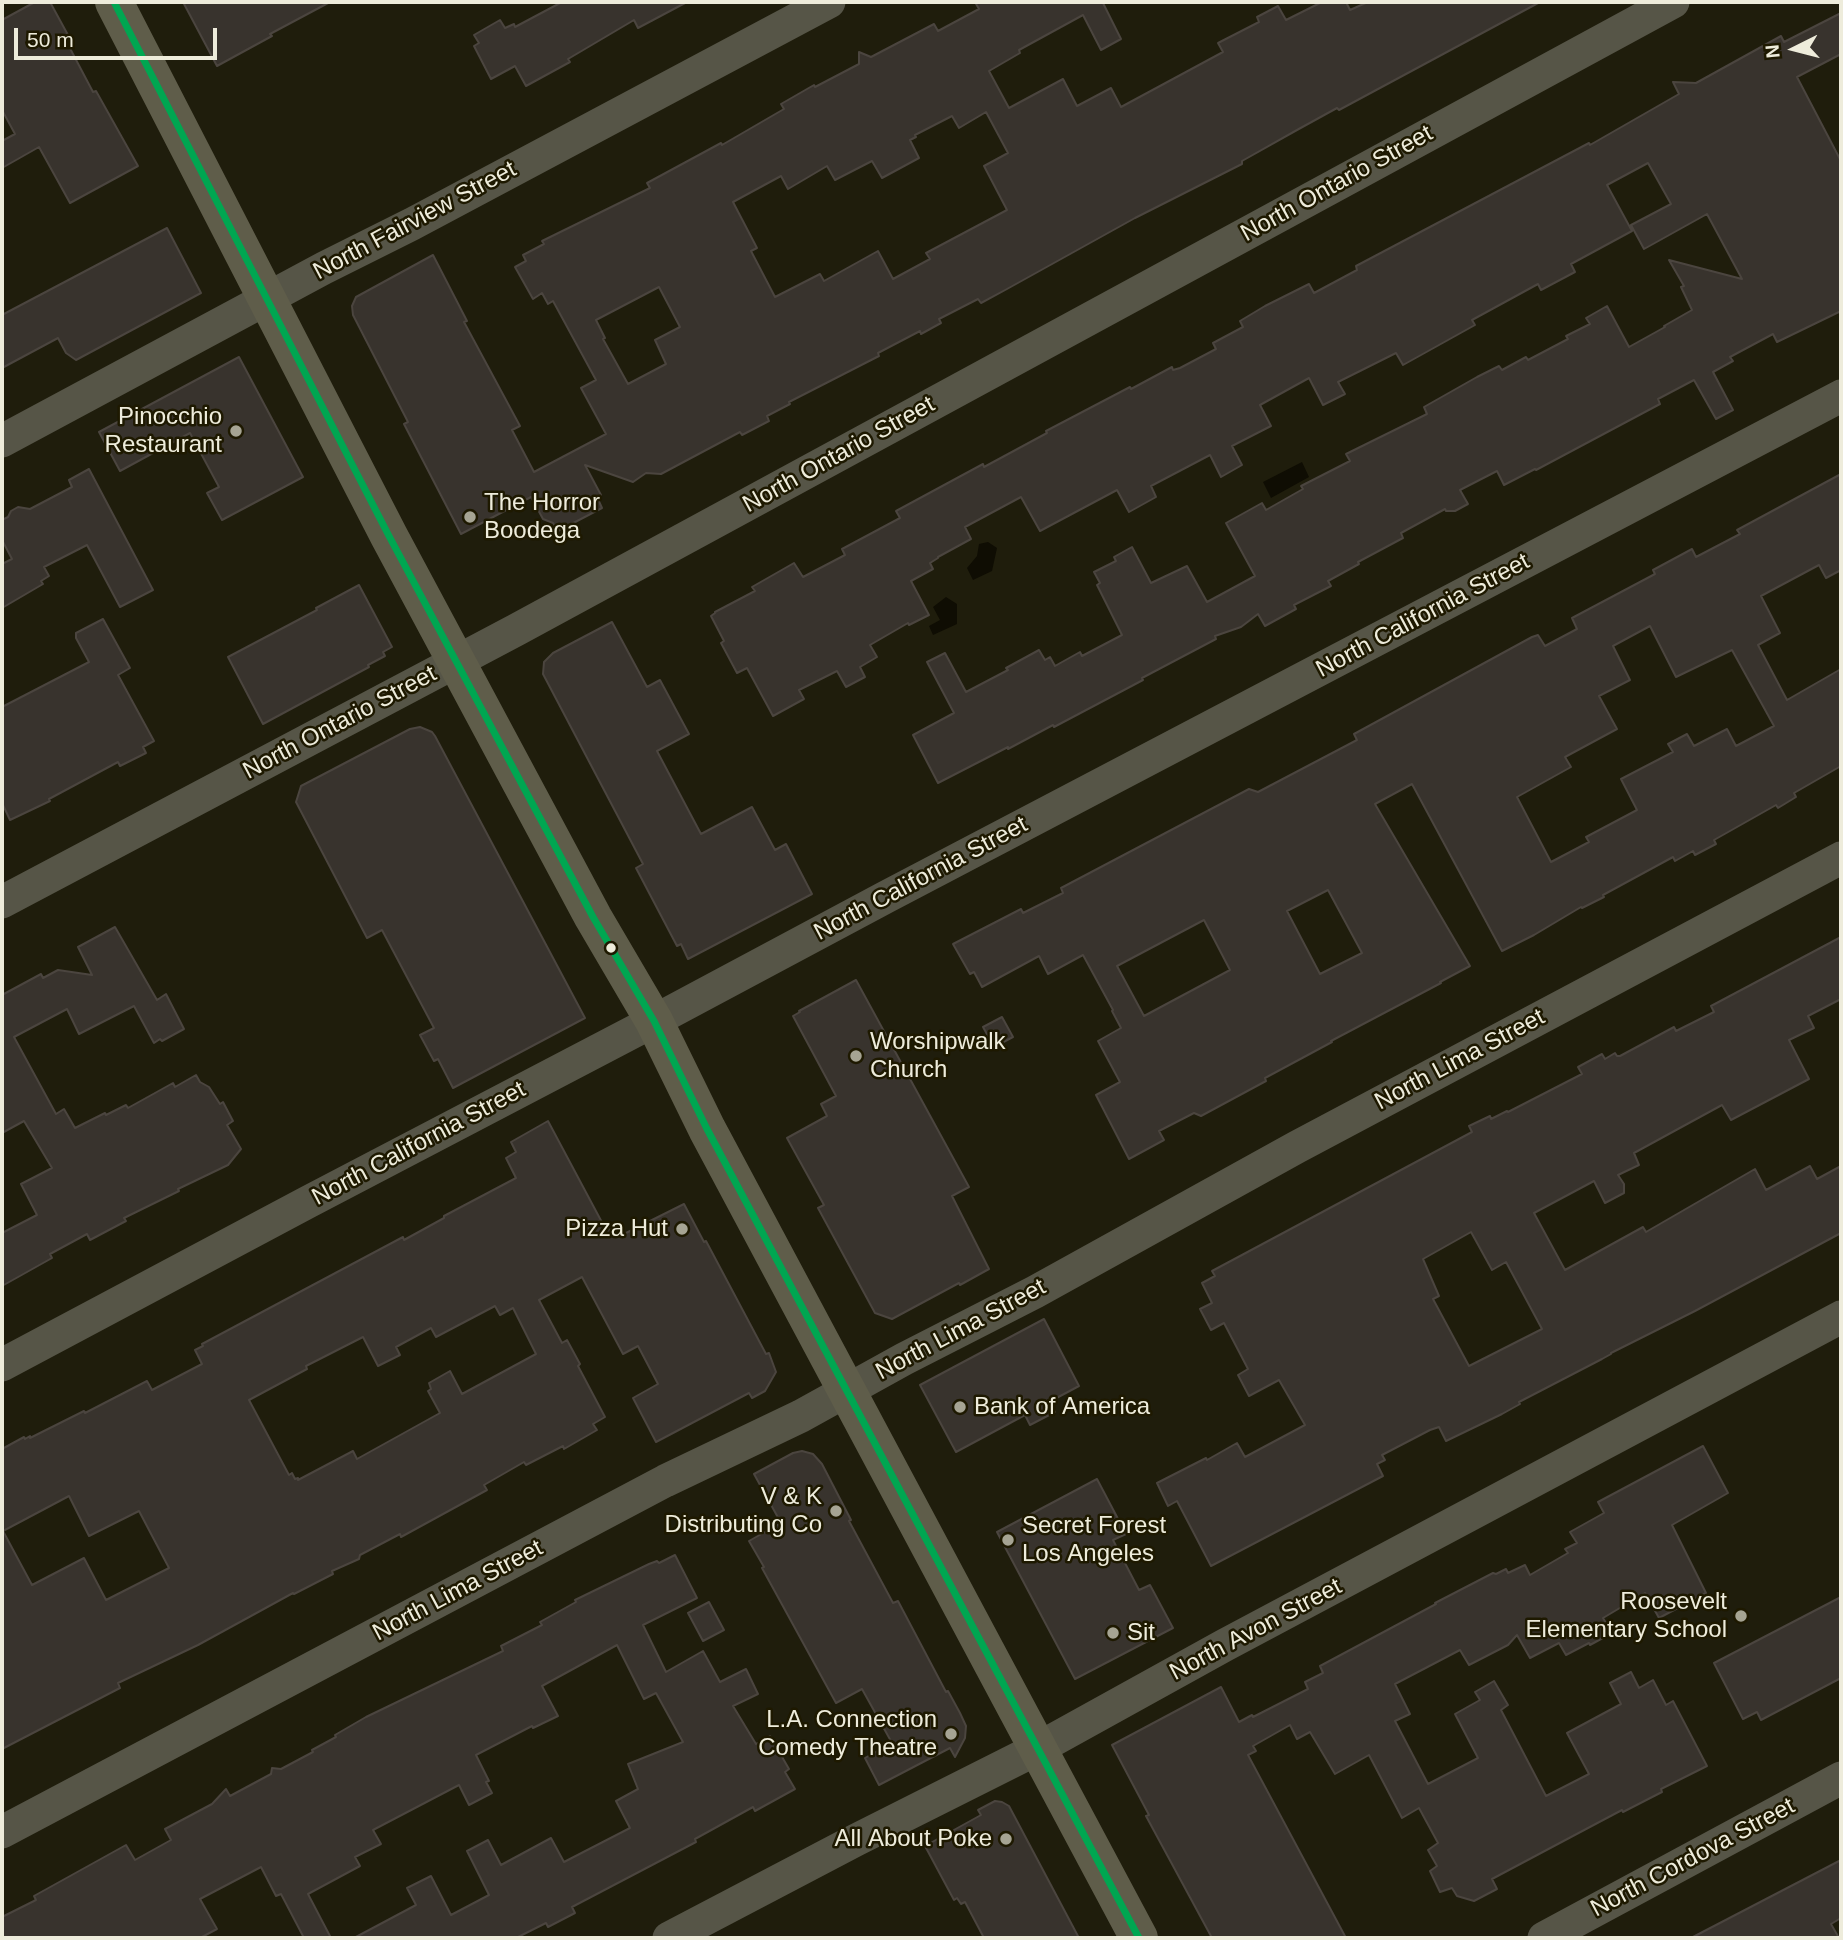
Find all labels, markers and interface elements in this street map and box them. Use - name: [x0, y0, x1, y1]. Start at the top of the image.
- scale bar: [18, 14, 220, 58]
- north arrow: [1759, 14, 1829, 84]
- text: 50 m: [27, 28, 74, 51]
- text: N: [1761, 43, 1784, 59]
- street label: North Ontario Street: [1236, 119, 1438, 249]
- street label: North Fairview Street: [309, 155, 521, 287]
- street label: North Ontario Street: [738, 390, 940, 520]
- place label: Pinocchio Restaurant: [105, 403, 222, 459]
- marker: Pinocchio Restaurant: [228, 423, 244, 439]
- place label: The Horror Boodega: [484, 489, 600, 545]
- marker: The Horror Boodega: [462, 509, 478, 525]
- street label: North California Street: [1311, 548, 1535, 684]
- street label: North Ontario Street: [238, 660, 442, 786]
- street label: North California Street: [809, 811, 1033, 947]
- unlabelled marker: [604, 941, 618, 955]
- street label: North Lima Street: [1370, 1003, 1550, 1117]
- place label: Worshipwalk Church: [870, 1028, 1006, 1084]
- marker: Worshipwalk Church: [848, 1048, 864, 1064]
- street label: North California Street: [307, 1076, 531, 1212]
- place label: Pizza Hut: [565, 1215, 668, 1243]
- marker: Pizza Hut: [674, 1221, 690, 1237]
- street label: North Lima Street: [871, 1273, 1051, 1387]
- place label: Bank of America: [974, 1393, 1150, 1421]
- marker: Bank of America: [952, 1399, 968, 1415]
- place label: V & K Distributing Co: [665, 1483, 822, 1539]
- marker: V & K Distributing Co: [828, 1503, 844, 1519]
- place label: Secret Forest Los Angeles: [1022, 1512, 1166, 1568]
- marker: Secret Forest Los Angeles: [1000, 1532, 1016, 1548]
- street label: North Lima Street: [368, 1534, 548, 1648]
- street label: North Avon Street: [1165, 1573, 1347, 1687]
- place label: Roosevelt Elementary School: [1526, 1588, 1727, 1644]
- marker: Roosevelt Elementary School: [1733, 1608, 1749, 1624]
- place label: Sit: [1127, 1619, 1155, 1647]
- marker: Sit: [1105, 1625, 1121, 1641]
- place label: L.A. Connection Comedy Theatre: [758, 1706, 937, 1762]
- marker: L.A. Connection Comedy Theatre: [943, 1726, 959, 1742]
- street label: North Cordova Street: [1586, 1792, 1800, 1924]
- place label: All About Poke: [835, 1825, 992, 1853]
- marker: All About Poke: [998, 1831, 1014, 1847]

